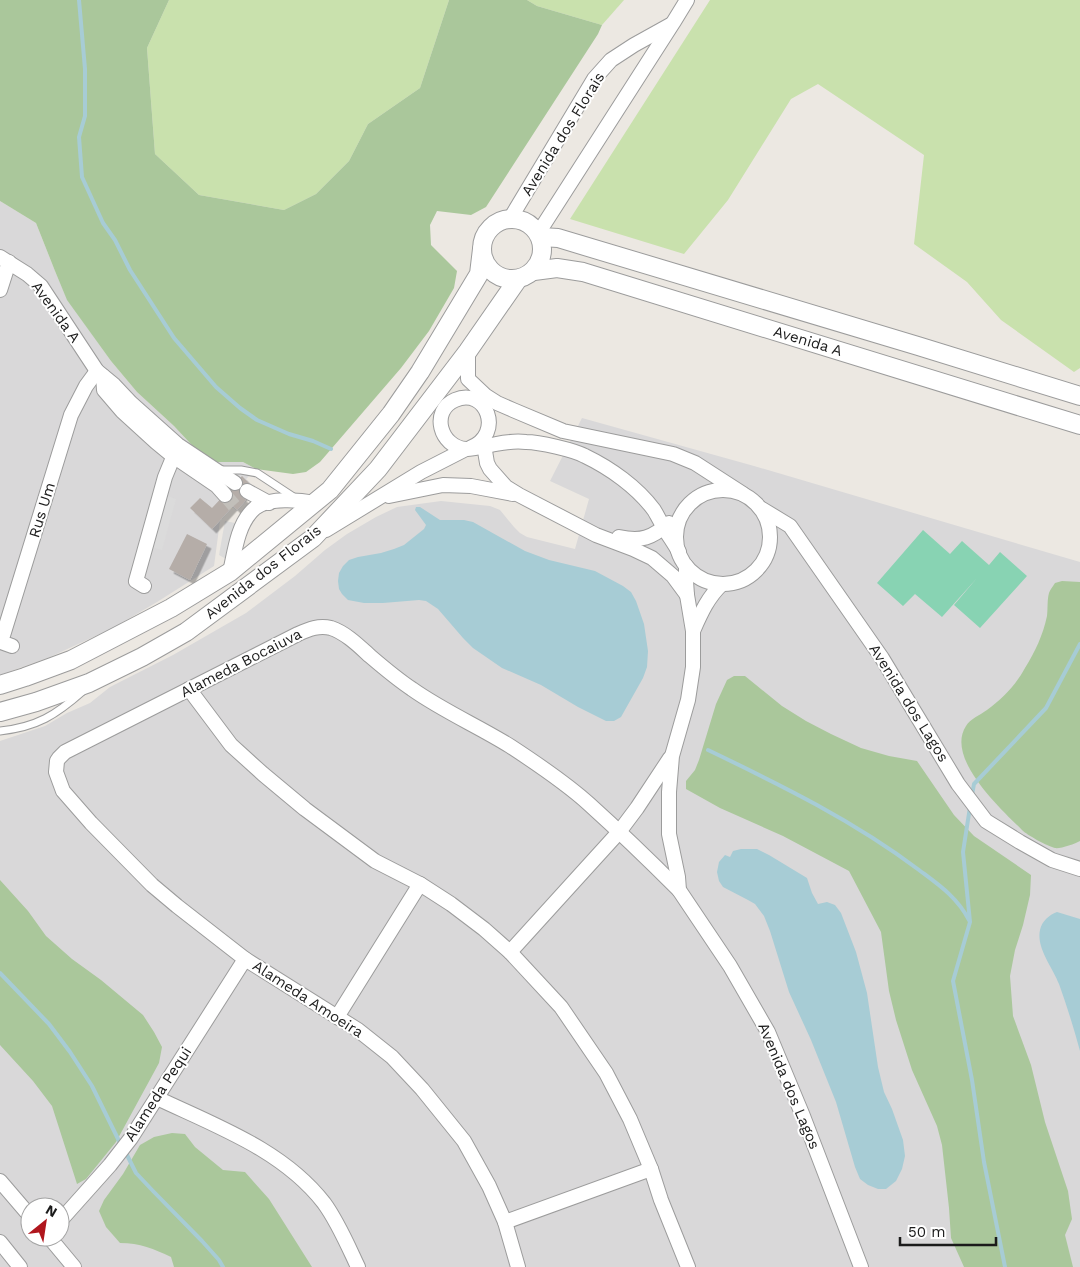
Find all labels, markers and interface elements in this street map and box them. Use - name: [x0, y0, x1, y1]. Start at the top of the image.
- street label: Avenida dos Florais: [518, 69, 608, 199]
- street label: Avenida A: [28, 278, 84, 346]
- street label: Avenida A: [771, 322, 845, 360]
- street label: Rus Um: [25, 480, 59, 540]
- street label: Avenida dos Florais: [201, 521, 325, 623]
- street label: Alameda Bocaiuva: [177, 624, 305, 701]
- street label: Avenida dos Lagos: [865, 641, 953, 765]
- street label: Alameda Amoeira: [249, 957, 367, 1042]
- street label: Avenida dos Lagos: [754, 1020, 824, 1152]
- street label: Alameda Pequi: [121, 1043, 195, 1145]
- north arrow: [20, 1197, 70, 1247]
- text: N: [43, 1201, 60, 1220]
- scale bar: [900, 1214, 996, 1246]
- text: 50 m: [908, 1223, 945, 1241]

